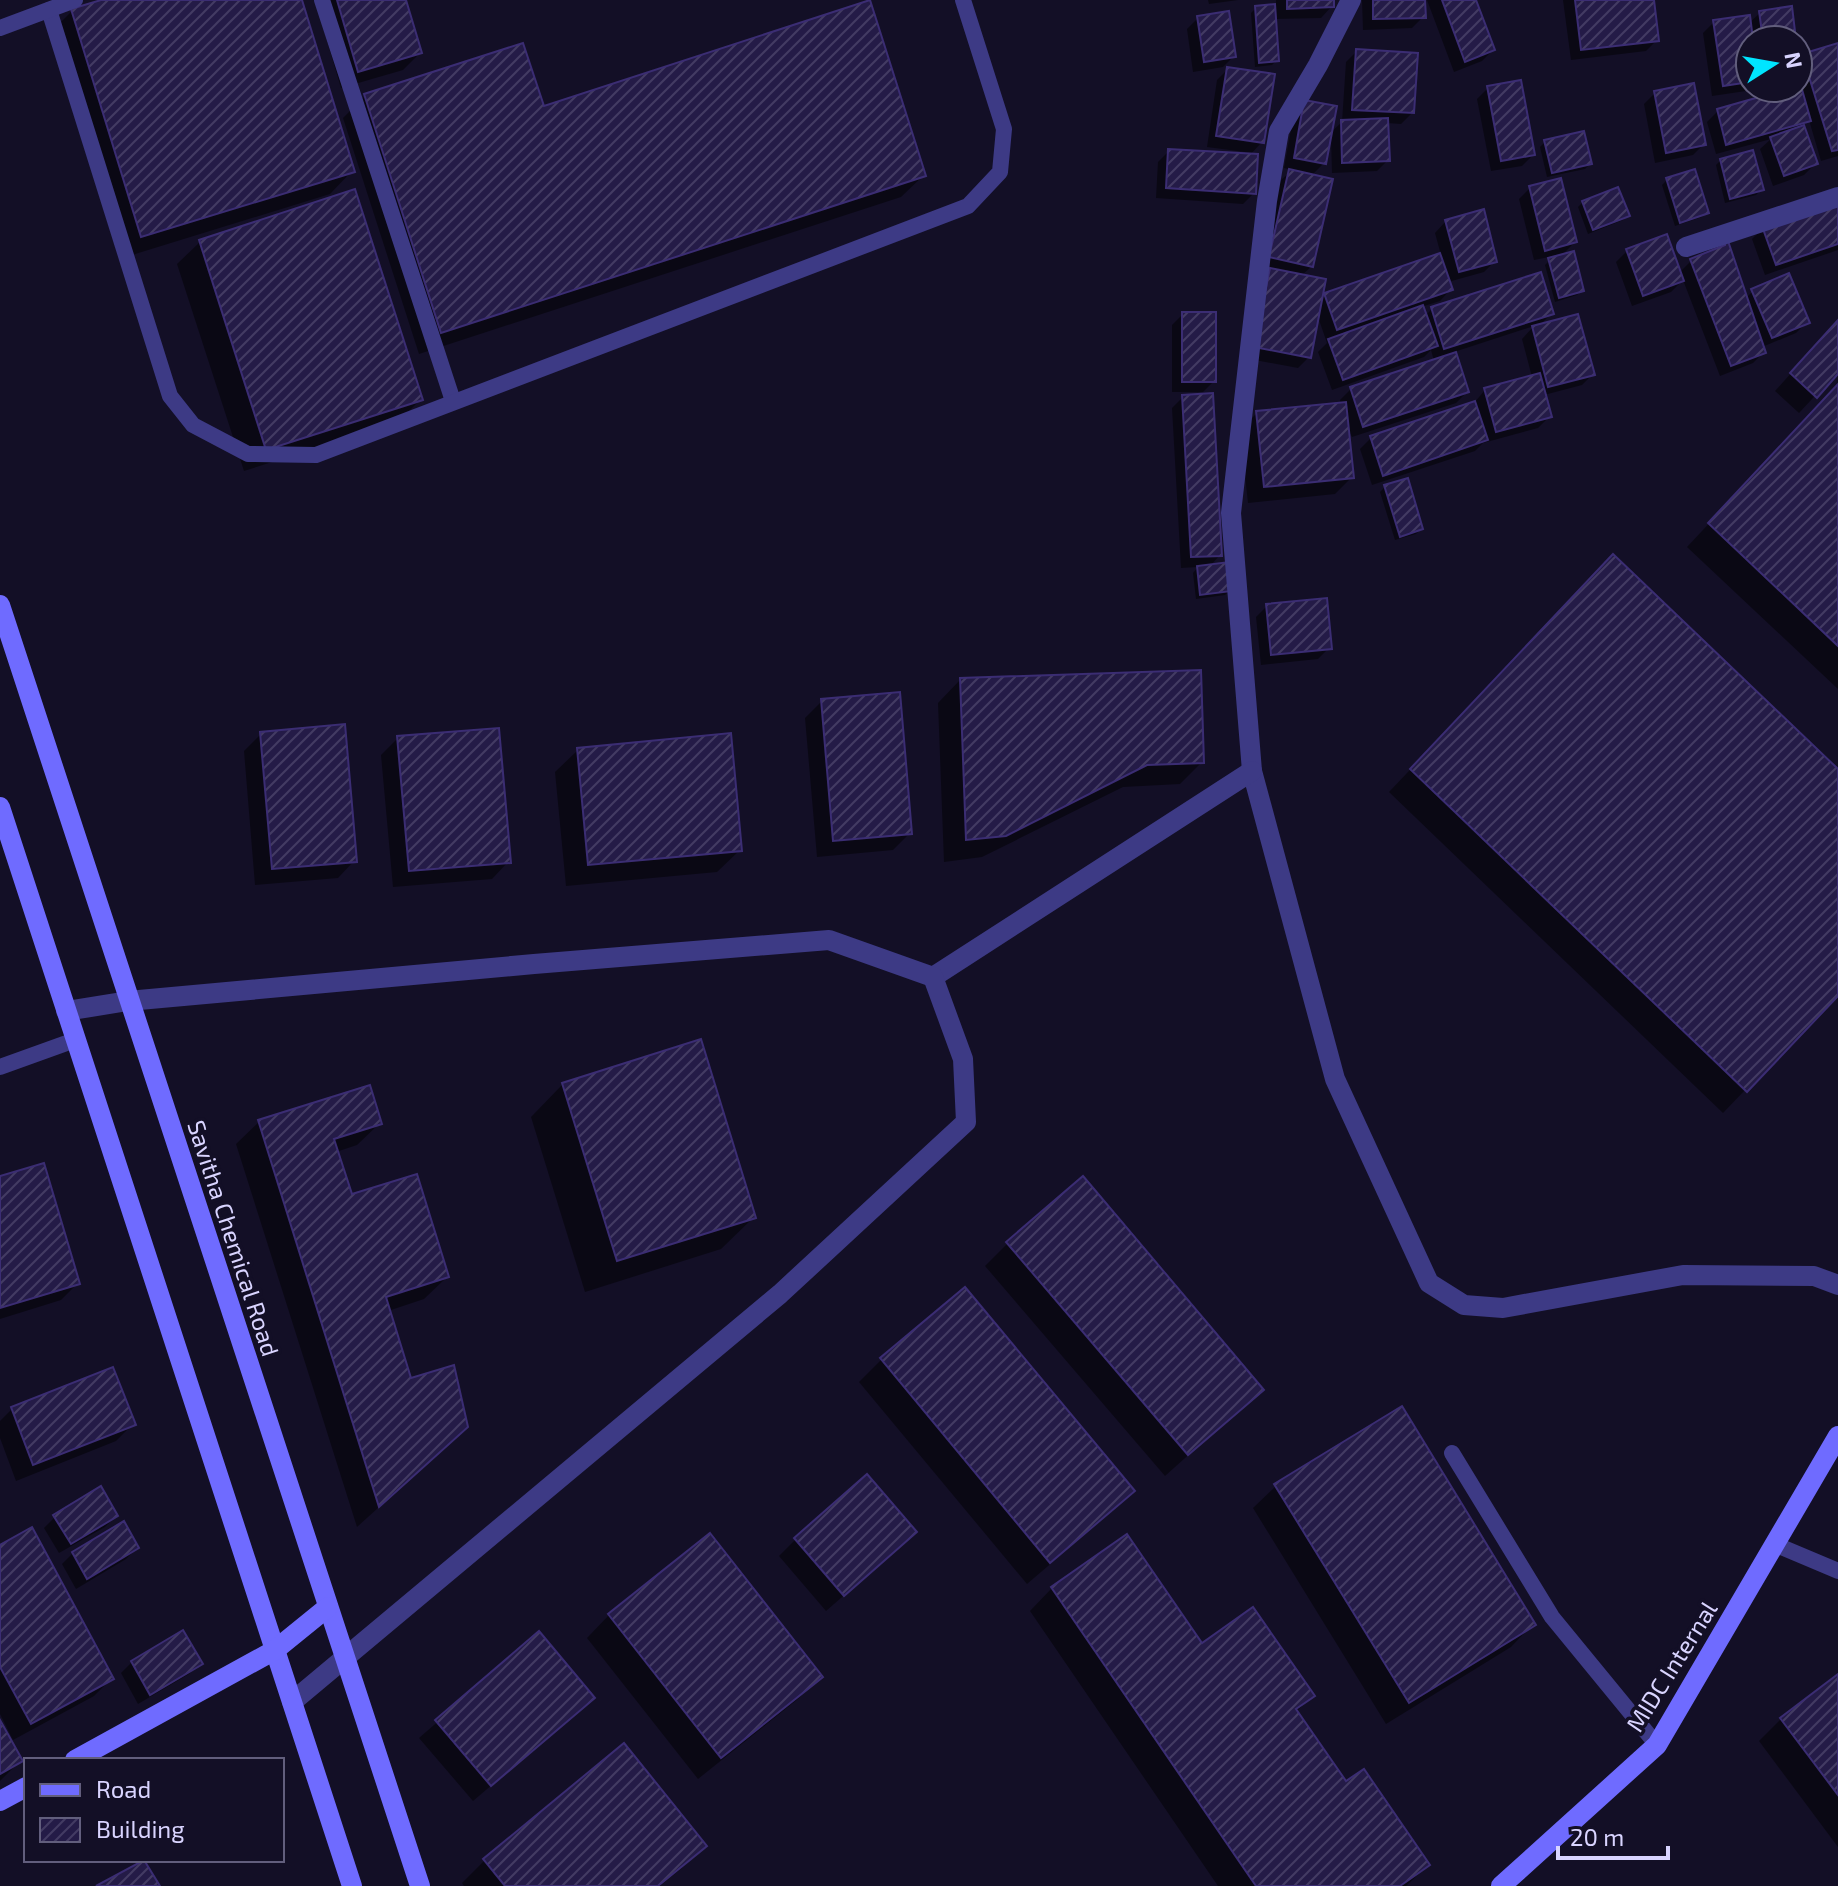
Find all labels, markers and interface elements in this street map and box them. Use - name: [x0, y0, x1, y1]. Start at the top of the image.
- north arrow: [1734, 24, 1814, 104]
- text: N: [1780, 50, 1809, 70]
- street label: Savitha Chemical Road: [182, 1116, 286, 1360]
- street label: MIDC Internal: [1619, 1595, 1723, 1737]
- legend: [24, 1758, 284, 1862]
- text: Road: [96, 1774, 151, 1803]
- scale bar: [1558, 1810, 1668, 1860]
- text: Building: [96, 1814, 185, 1843]
- text: 20 m: [1570, 1822, 1624, 1851]

